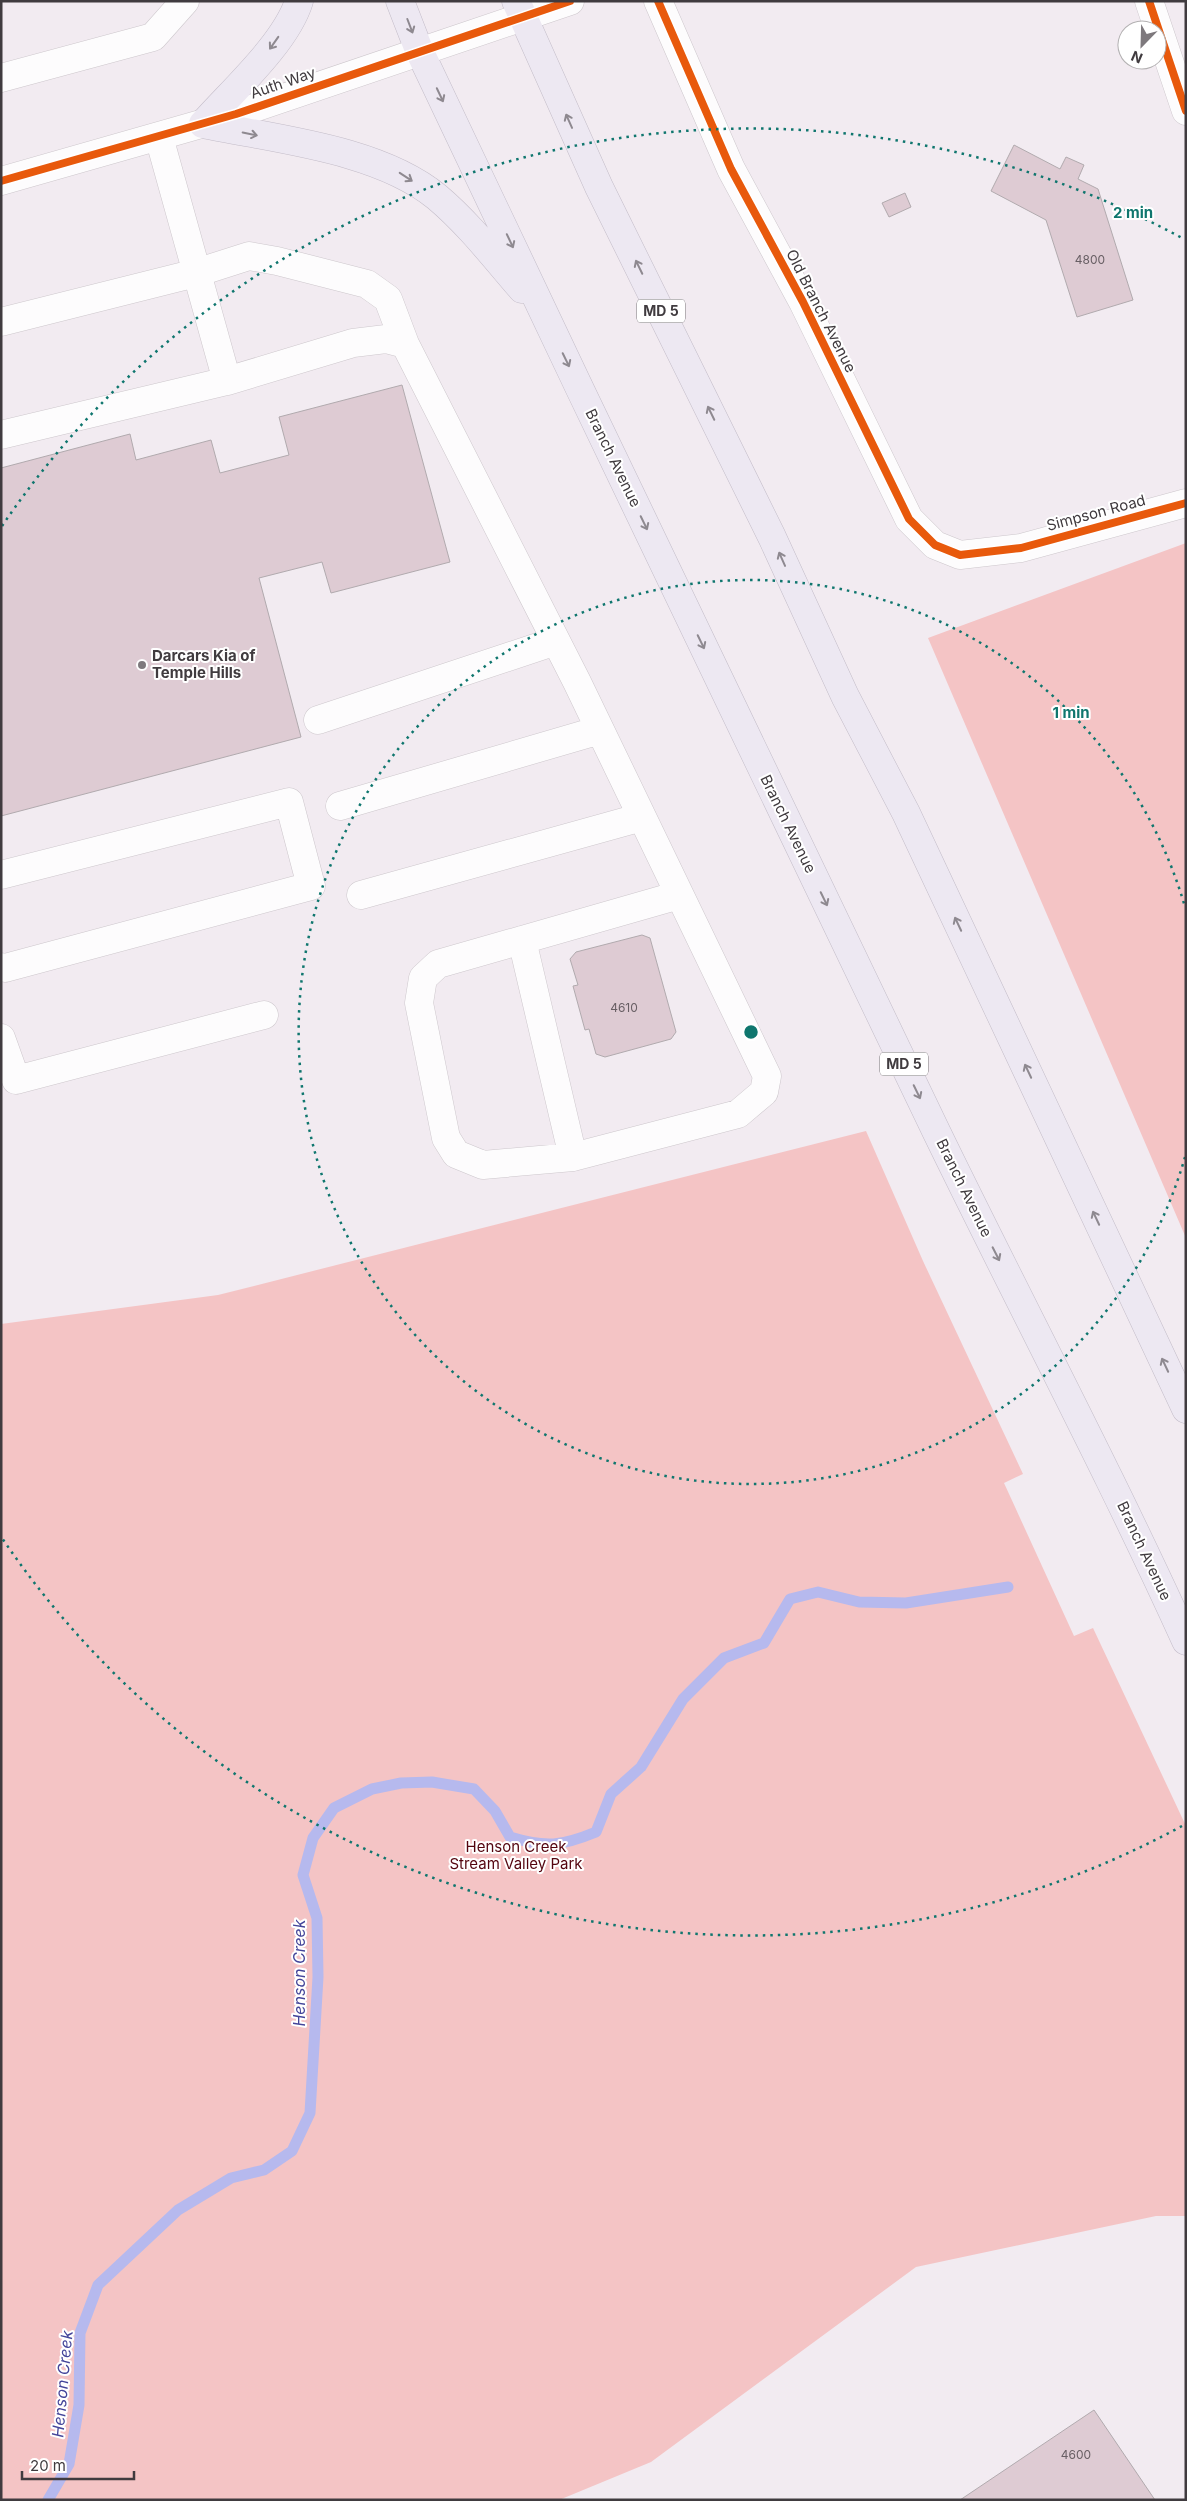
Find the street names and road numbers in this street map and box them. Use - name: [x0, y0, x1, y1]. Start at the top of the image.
- street label: Auth Way: [248, 62, 319, 103]
- street label: Old Branch Avenue: [782, 246, 861, 376]
- road number: MD 5: [637, 300, 685, 322]
- street label: Branch Avenue: [581, 405, 645, 510]
- street label: Simpson Road: [1044, 490, 1147, 535]
- street label: Branch Avenue: [756, 771, 820, 876]
- road number: MD 5: [880, 1052, 928, 1076]
- street label: Branch Avenue: [932, 1135, 996, 1240]
- street label: Branch Avenue: [1113, 1498, 1176, 1603]

